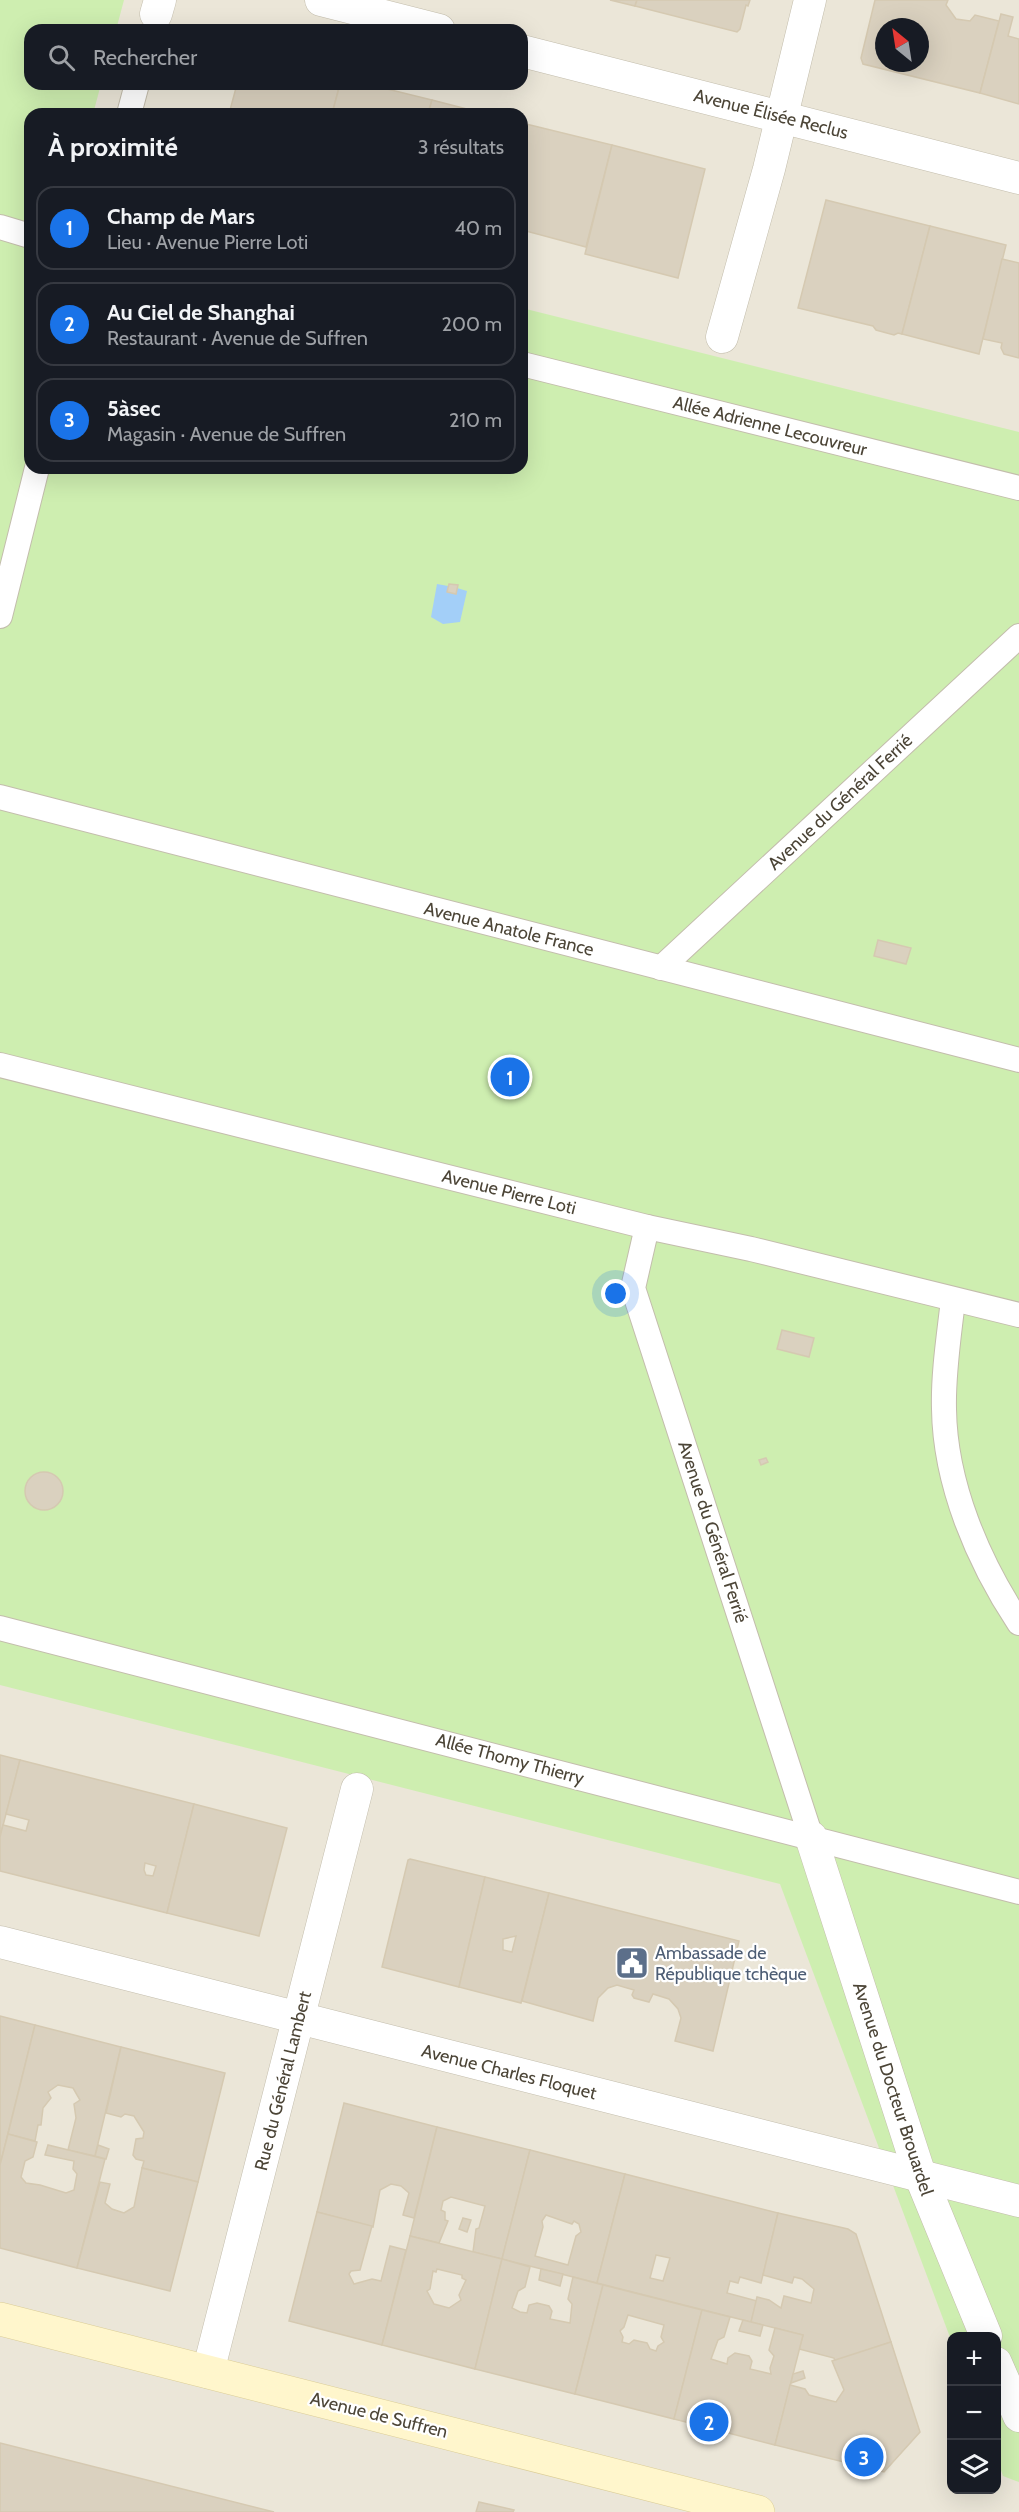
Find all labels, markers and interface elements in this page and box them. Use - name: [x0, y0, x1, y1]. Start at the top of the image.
- north arrow: [875, 18, 929, 72]
- search box: [24, 24, 528, 90]
- icon: search: [45, 41, 78, 74]
- text: Rechercher: [93, 44, 197, 71]
- street label: Avenue Élisée Reclus: [692, 84, 850, 144]
- text: À proximité: [48, 131, 178, 163]
- text: 3 résultats: [418, 135, 504, 159]
- text: Champ de Mars: [107, 203, 255, 230]
- text: 1: [66, 216, 73, 240]
- text: 40 m: [454, 216, 502, 240]
- text: Lieu · Avenue Pierre Loti: [107, 230, 308, 254]
- text: Au Ciel de Shanghai: [107, 299, 295, 326]
- text: 2: [64, 312, 75, 336]
- text: 200 m: [442, 312, 502, 336]
- text: Restaurant · Avenue de Suffren: [107, 326, 368, 350]
- street label: Allée Adrienne Lecouvreur: [671, 391, 869, 461]
- text: 5àsec: [107, 395, 160, 422]
- text: 3: [64, 408, 75, 432]
- text: 210 m: [449, 408, 502, 432]
- text: Magasin · Avenue de Suffren: [107, 422, 346, 446]
- street label: Avenue du Général Ferrié: [763, 729, 917, 875]
- street label: Avenue Anatole France: [422, 897, 596, 961]
- pin: 1: [490, 1054, 530, 1100]
- street label: Avenue Pierre Loti: [440, 1165, 578, 1219]
- your location: [601, 1279, 630, 1308]
- street label: Avenue du Général Ferrié: [673, 1438, 753, 1626]
- street label: Allée Thomy Thierry: [434, 1729, 586, 1789]
- place label: Ambassade de République tchèque: [655, 1942, 807, 1985]
- public building icon: Ambassade de République tchèque: [614, 1945, 650, 1981]
- street label: Avenue du Docteur Brouardel: [848, 1980, 938, 2199]
- street label: Rue du Général Lambert: [250, 1989, 316, 2173]
- street label: Avenue Charles Floquet: [419, 2040, 599, 2104]
- map controls: [947, 2332, 1001, 2494]
- button: +: [947, 2332, 1001, 2386]
- button: −: [947, 2386, 1001, 2440]
- street label: Avenue de Suffren: [308, 2387, 450, 2443]
- pin: 2: [690, 2400, 728, 2444]
- pin: 3: [844, 2434, 884, 2480]
- button: layers: [947, 2440, 1001, 2494]

